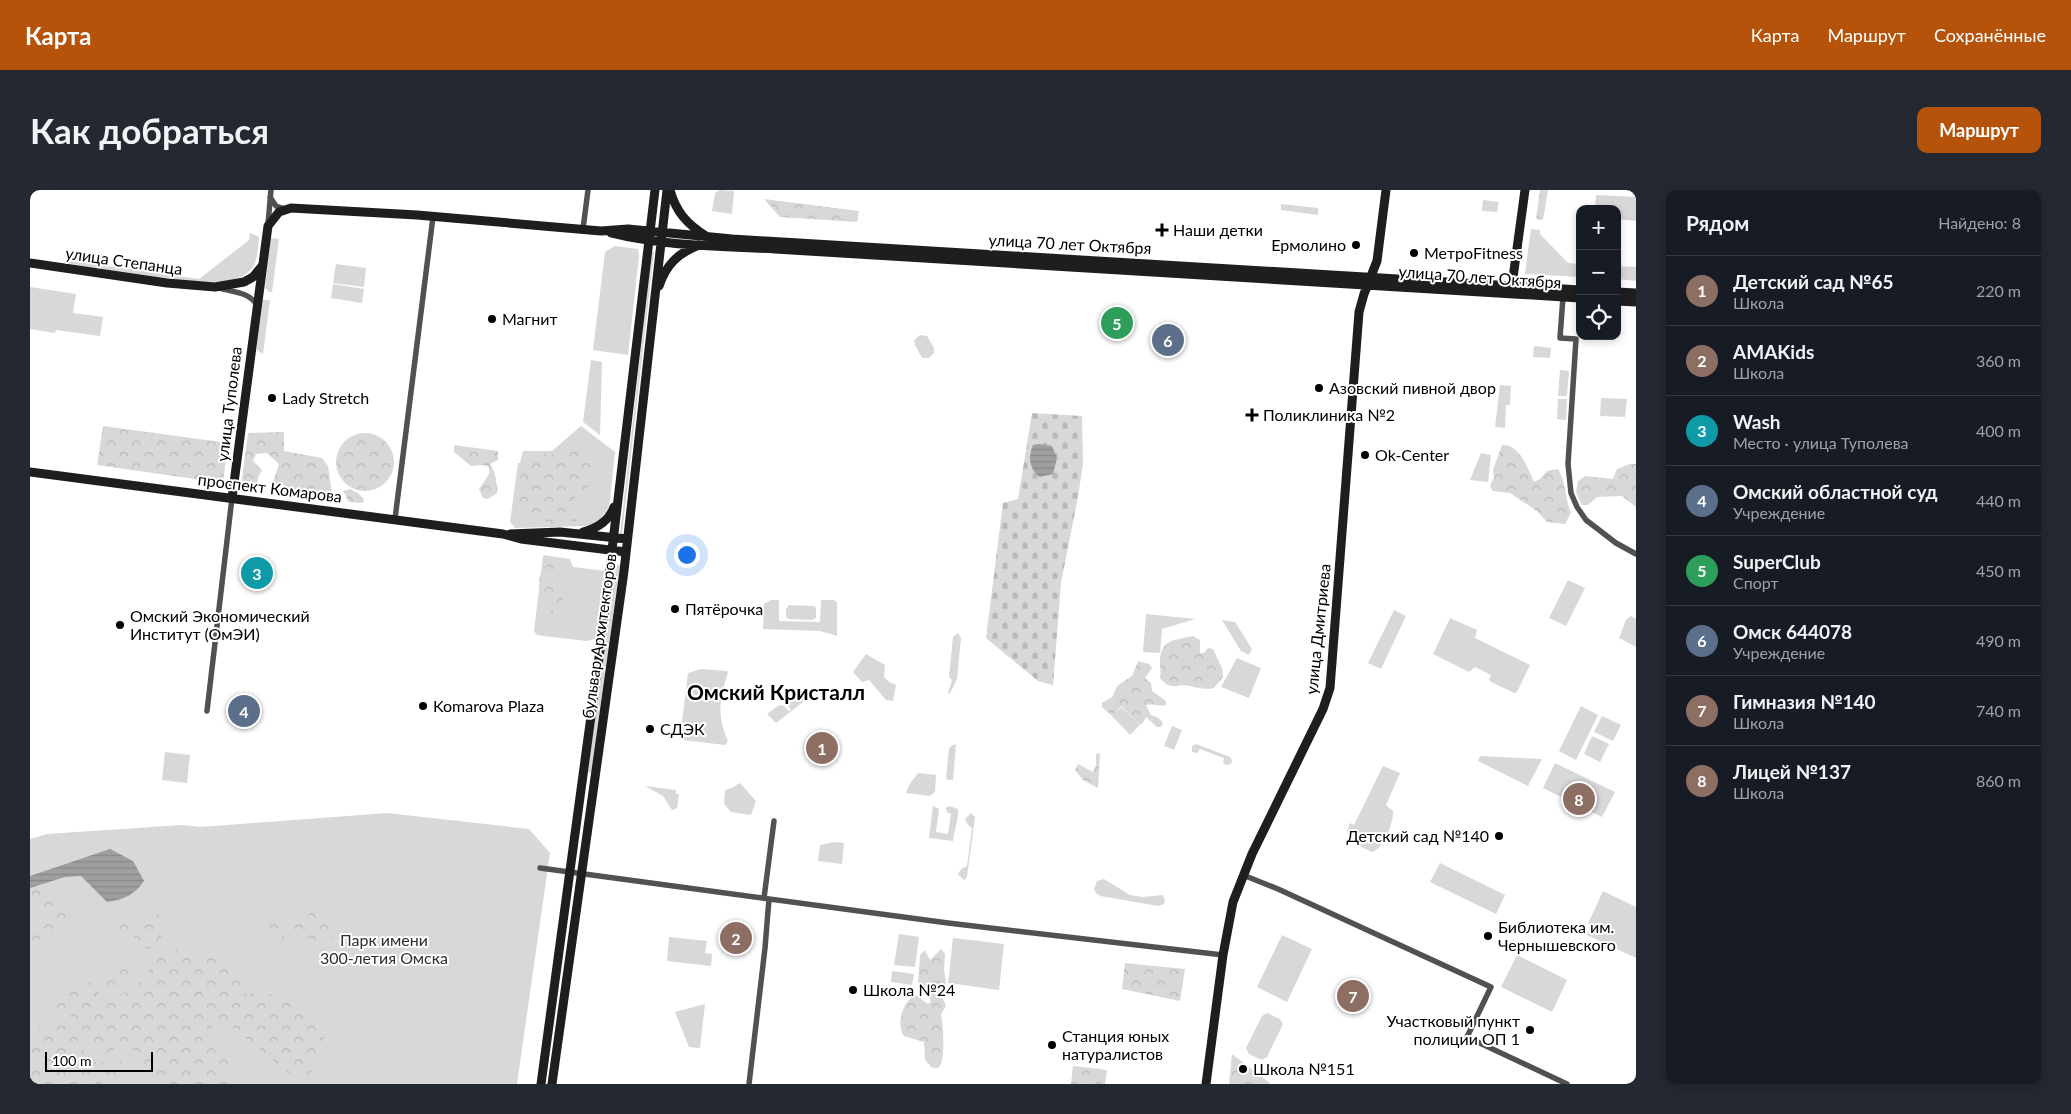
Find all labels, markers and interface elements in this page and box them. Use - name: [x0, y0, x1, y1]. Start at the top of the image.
- text: Карта: [25, 21, 92, 50]
- text: Карта: [1751, 24, 1799, 46]
- text: Маршрут: [1827, 24, 1906, 46]
- text: Сохранённые: [1934, 24, 2046, 46]
- button: Маршрут: [1917, 107, 2041, 153]
- text: Как добраться: [30, 109, 269, 151]
- map controls: [1576, 205, 1621, 340]
- button: +: [1576, 205, 1621, 250]
- text: Рядом: [1686, 210, 1749, 235]
- text: Найдено: 8: [1938, 213, 2021, 232]
- place label: Наши детки: [1173, 220, 1263, 239]
- marker: Наши детки: [1155, 223, 1169, 237]
- street label: улица 70 лет Октября: [988, 230, 1152, 257]
- place label: Ермолино: [1271, 235, 1346, 254]
- marker: Ермолино: [1350, 239, 1362, 251]
- street label: улица Степанца: [64, 243, 184, 278]
- place label: МетроFitness: [1424, 243, 1523, 262]
- marker: МетроFitness: [1408, 247, 1420, 259]
- button: −: [1576, 250, 1621, 295]
- street label: улица 70 лет Октября: [1398, 261, 1562, 292]
- text: Детский сад №65: [1733, 270, 1894, 293]
- text: 1: [1697, 281, 1707, 300]
- text: 220 m: [1976, 281, 2021, 300]
- text: Школа: [1733, 293, 1784, 312]
- button: locate: [1576, 295, 1621, 340]
- pin: 5: [1101, 304, 1133, 342]
- place label: Магнит: [502, 309, 558, 328]
- marker: Магнит: [486, 313, 498, 325]
- pin: 6: [1152, 321, 1184, 359]
- text: AMAKids: [1733, 340, 1814, 363]
- street label: улица Туполева: [212, 345, 245, 462]
- text: 2: [1697, 351, 1707, 370]
- text: 360 m: [1976, 351, 2021, 370]
- text: Школа: [1733, 363, 1784, 382]
- place label: Азовский пивной двор: [1329, 378, 1496, 397]
- marker: Азовский пивной двор: [1313, 382, 1325, 394]
- place label: Lady Stretch: [282, 388, 369, 407]
- marker: Lady Stretch: [266, 392, 278, 404]
- place label: Поликлиника №2: [1263, 405, 1395, 424]
- marker: Поликлиника №2: [1245, 408, 1259, 422]
- text: Wash: [1733, 410, 1781, 433]
- text: 3: [1697, 421, 1707, 440]
- text: 400 m: [1976, 421, 2021, 440]
- text: Место · улица Туполева: [1733, 433, 1909, 452]
- place label: Ok-Center: [1375, 445, 1449, 464]
- marker: Ok-Center: [1359, 449, 1371, 461]
- street label: проспект Комарова: [197, 469, 343, 506]
- text: Омский областной суд: [1733, 480, 1938, 503]
- text: 4: [1697, 491, 1707, 510]
- text: 440 m: [1976, 491, 2021, 510]
- text: Учреждение: [1733, 503, 1825, 522]
- your location: [674, 542, 700, 568]
- text: SuperClub: [1733, 550, 1821, 573]
- street label: бульвар Архитекторов: [578, 552, 619, 720]
- pin: 3: [241, 554, 273, 592]
- text: 5: [1697, 561, 1707, 580]
- text: 450 m: [1976, 561, 2021, 580]
- street label: улица Дмитриева: [1301, 563, 1334, 695]
- text: Спорт: [1733, 573, 1779, 592]
- place label: Пятёрочка: [685, 599, 763, 618]
- marker: Пятёрочка: [669, 603, 681, 615]
- place label: Омский Экономический Институт (ОмЭИ): [130, 606, 310, 643]
- marker: Омский Экономический Институт (ОмЭИ): [114, 619, 126, 631]
- text: Омск 644078: [1733, 620, 1852, 643]
- text: 6: [1697, 631, 1707, 650]
- text: 490 m: [1976, 631, 2021, 650]
- text: Учреждение: [1733, 643, 1825, 662]
- district label: Омский Кристалл: [687, 679, 865, 704]
- text: Гимназия №140: [1733, 690, 1876, 713]
- pin: 4: [228, 692, 260, 730]
- place label: Komarova Plaza: [433, 696, 544, 715]
- marker: Komarova Plaza: [417, 700, 429, 712]
- text: 7: [1697, 701, 1707, 720]
- text: 740 m: [1976, 701, 2021, 720]
- text: Школа: [1733, 713, 1784, 732]
- place label: СДЭК: [660, 719, 705, 738]
- marker: СДЭК: [644, 723, 656, 735]
- pin: 1: [806, 729, 838, 767]
- text: Лицей №137: [1733, 760, 1851, 783]
- text: 8: [1697, 771, 1707, 790]
- text: 860 m: [1976, 771, 2021, 790]
- pin: 8: [1563, 780, 1595, 818]
- text: Школа: [1733, 783, 1784, 802]
- place label: Детский сад №140: [1346, 826, 1489, 845]
- marker: Детский сад №140: [1493, 830, 1505, 842]
- place label: Библиотека им. Чернышевского: [1498, 917, 1616, 954]
- pin: 2: [720, 919, 752, 957]
- park label: Парк имени 300-летия Омска: [320, 930, 448, 967]
- marker: Библиотека им. Чернышевского: [1482, 930, 1494, 942]
- pin: 7: [1337, 977, 1369, 1015]
- place label: Школа №24: [863, 980, 955, 999]
- marker: Школа №24: [847, 984, 859, 996]
- place label: Участковый пункт полиции ОП 1: [1386, 1011, 1520, 1048]
- marker: Участковый пункт полиции ОП 1: [1524, 1024, 1536, 1036]
- place label: Станция юных натуралистов: [1062, 1026, 1169, 1063]
- marker: Станция юных натуралистов: [1046, 1039, 1058, 1051]
- scale bar: [45, 1049, 152, 1072]
- text: 100 m: [52, 1052, 91, 1069]
- place label: Школа №151: [1253, 1059, 1355, 1078]
- marker: Школа №151: [1237, 1063, 1249, 1075]

